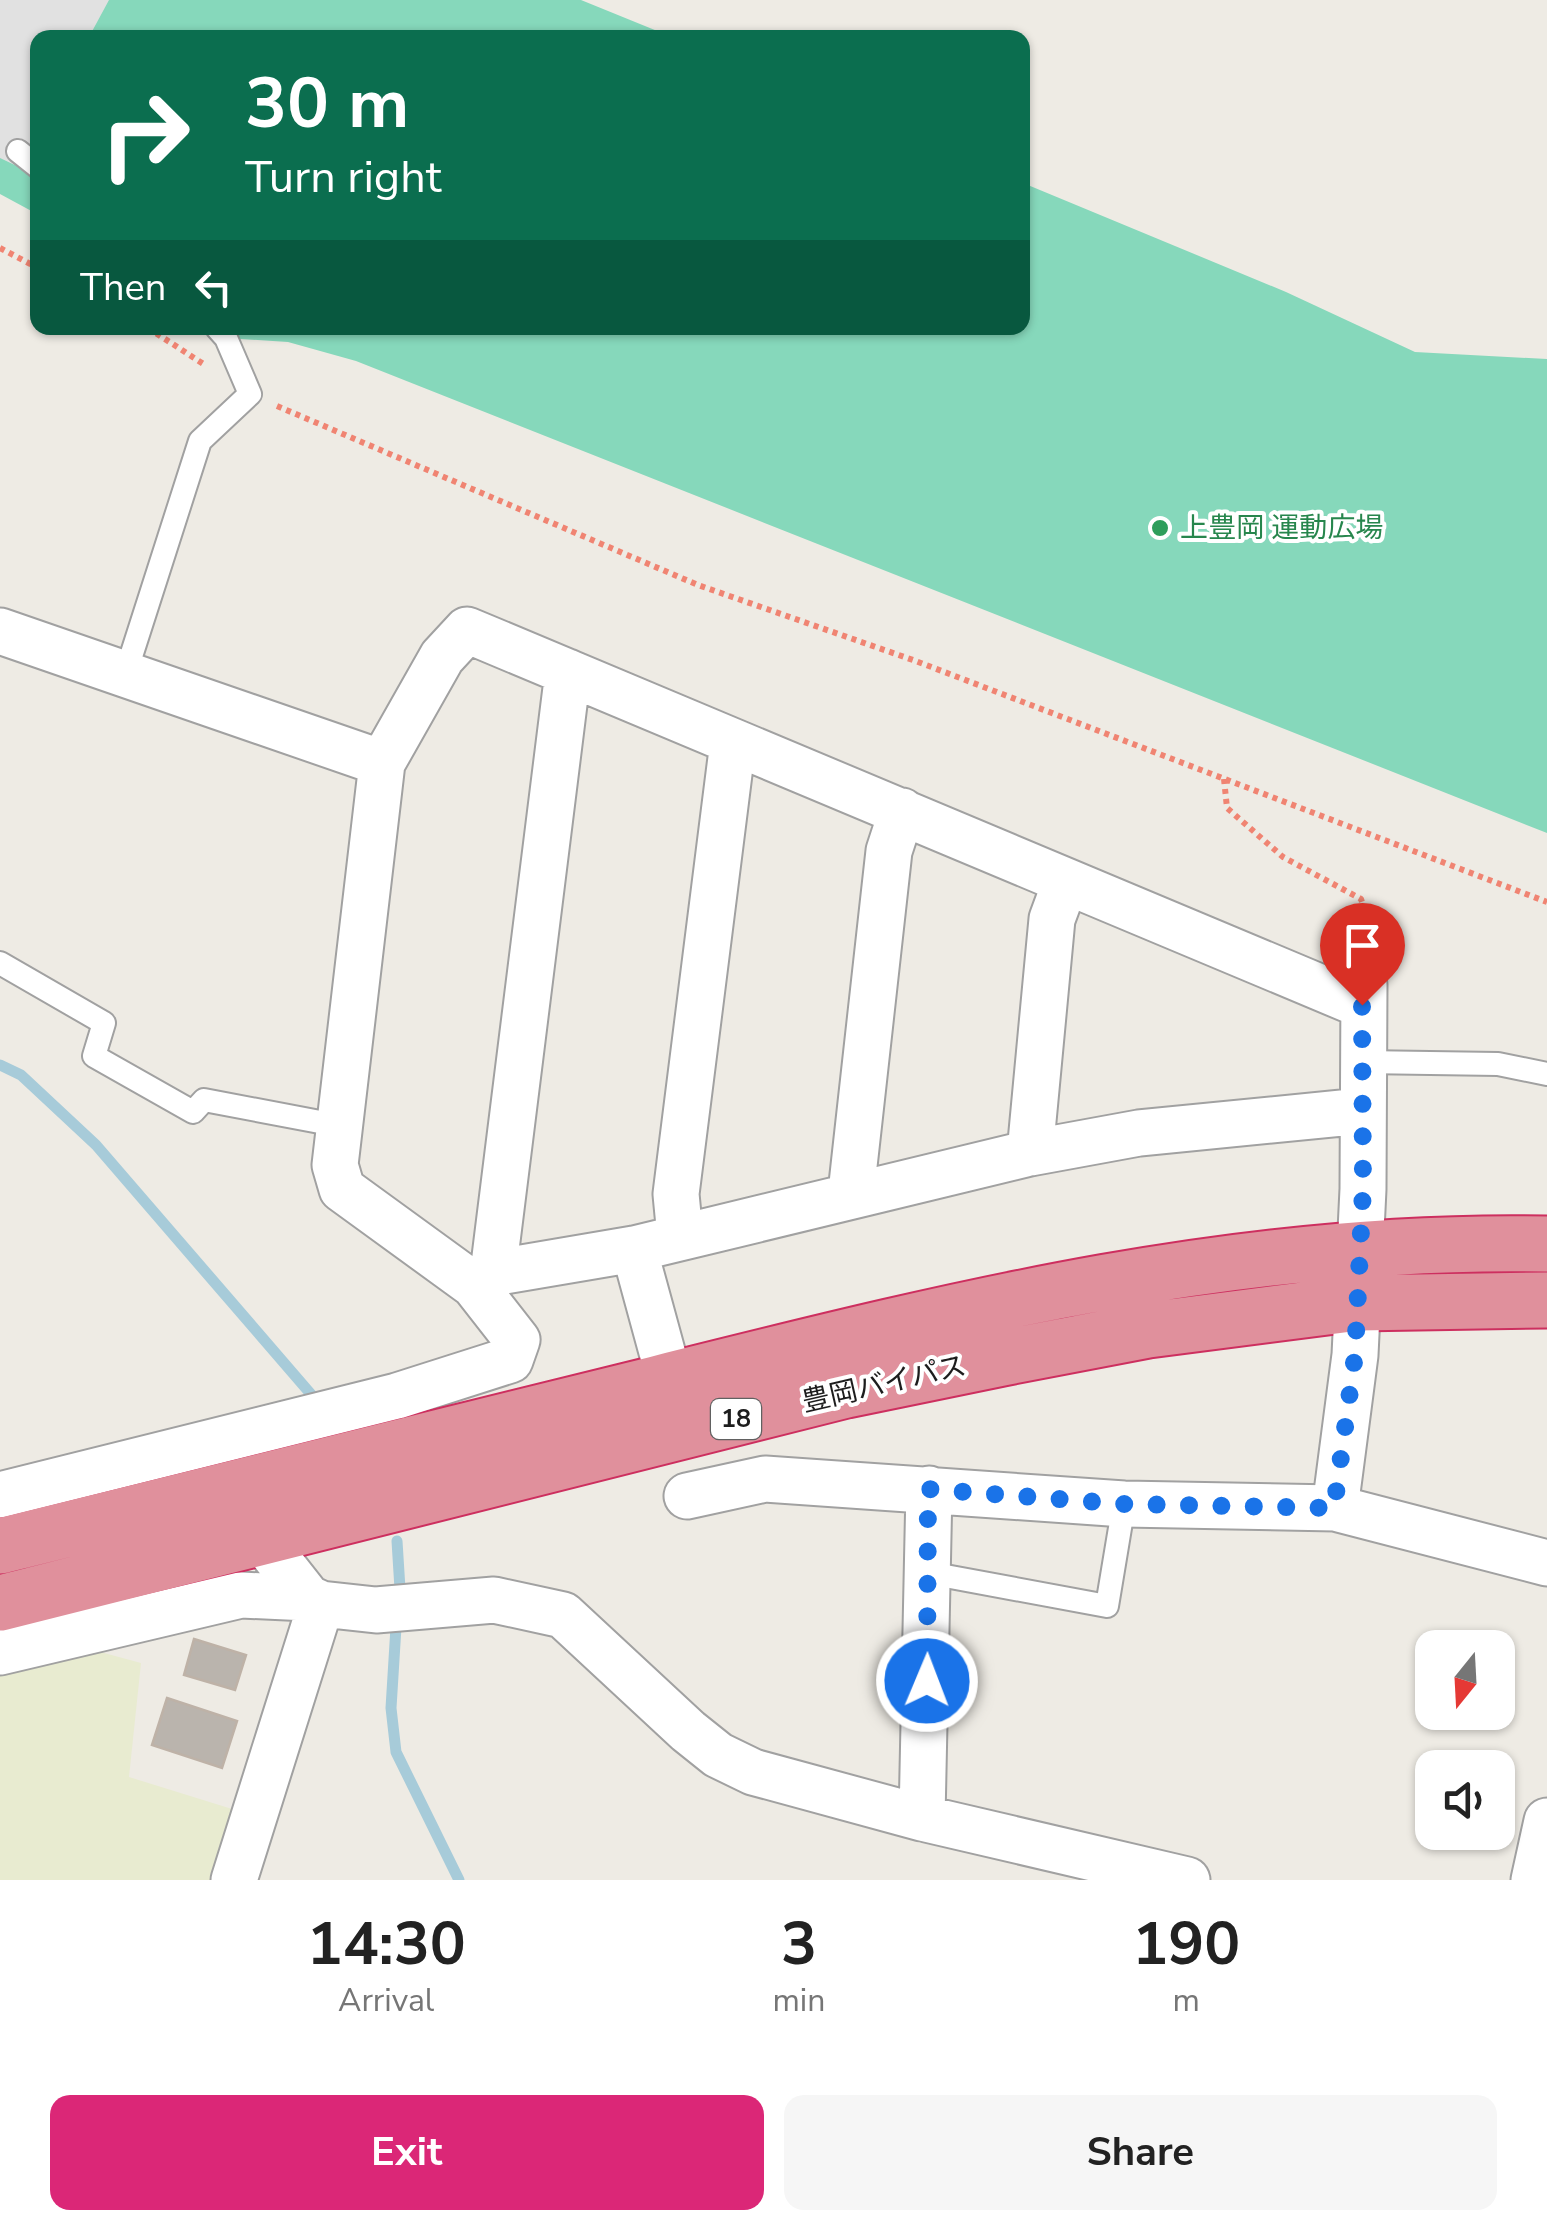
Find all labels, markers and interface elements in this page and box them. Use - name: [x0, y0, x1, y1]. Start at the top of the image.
- text: 30 m: [245, 56, 409, 152]
- icon: right: [80, 70, 210, 200]
- text: Turn right: [245, 147, 442, 208]
- icon: left: [186, 260, 241, 315]
- text: Then: [80, 262, 166, 313]
- place label: 上豊岡 運動広場: [1180, 509, 1383, 547]
- marker: 上豊岡 運動広場: [1149, 517, 1171, 539]
- pin: [1320, 903, 1405, 1006]
- icon: arrive: [1335, 918, 1390, 973]
- street label: 豊岡バイパス: [798, 1347, 970, 1421]
- road number: 18: [711, 1399, 761, 1439]
- position arrow: [875, 1629, 979, 1733]
- north arrow: [1415, 1630, 1515, 1730]
- map controls: [1415, 1630, 1515, 1850]
- button: sound: [1415, 1750, 1515, 1850]
- text: 14:30: [307, 1903, 466, 1985]
- text: 3: [781, 1903, 817, 1985]
- text: 190: [1132, 1903, 1240, 1985]
- text: Arrival: [338, 1979, 434, 2022]
- text: min: [772, 1979, 825, 2022]
- text: m: [1172, 1979, 1200, 2022]
- button: Exit: [50, 2095, 764, 2210]
- button: Share: [784, 2095, 1497, 2210]

